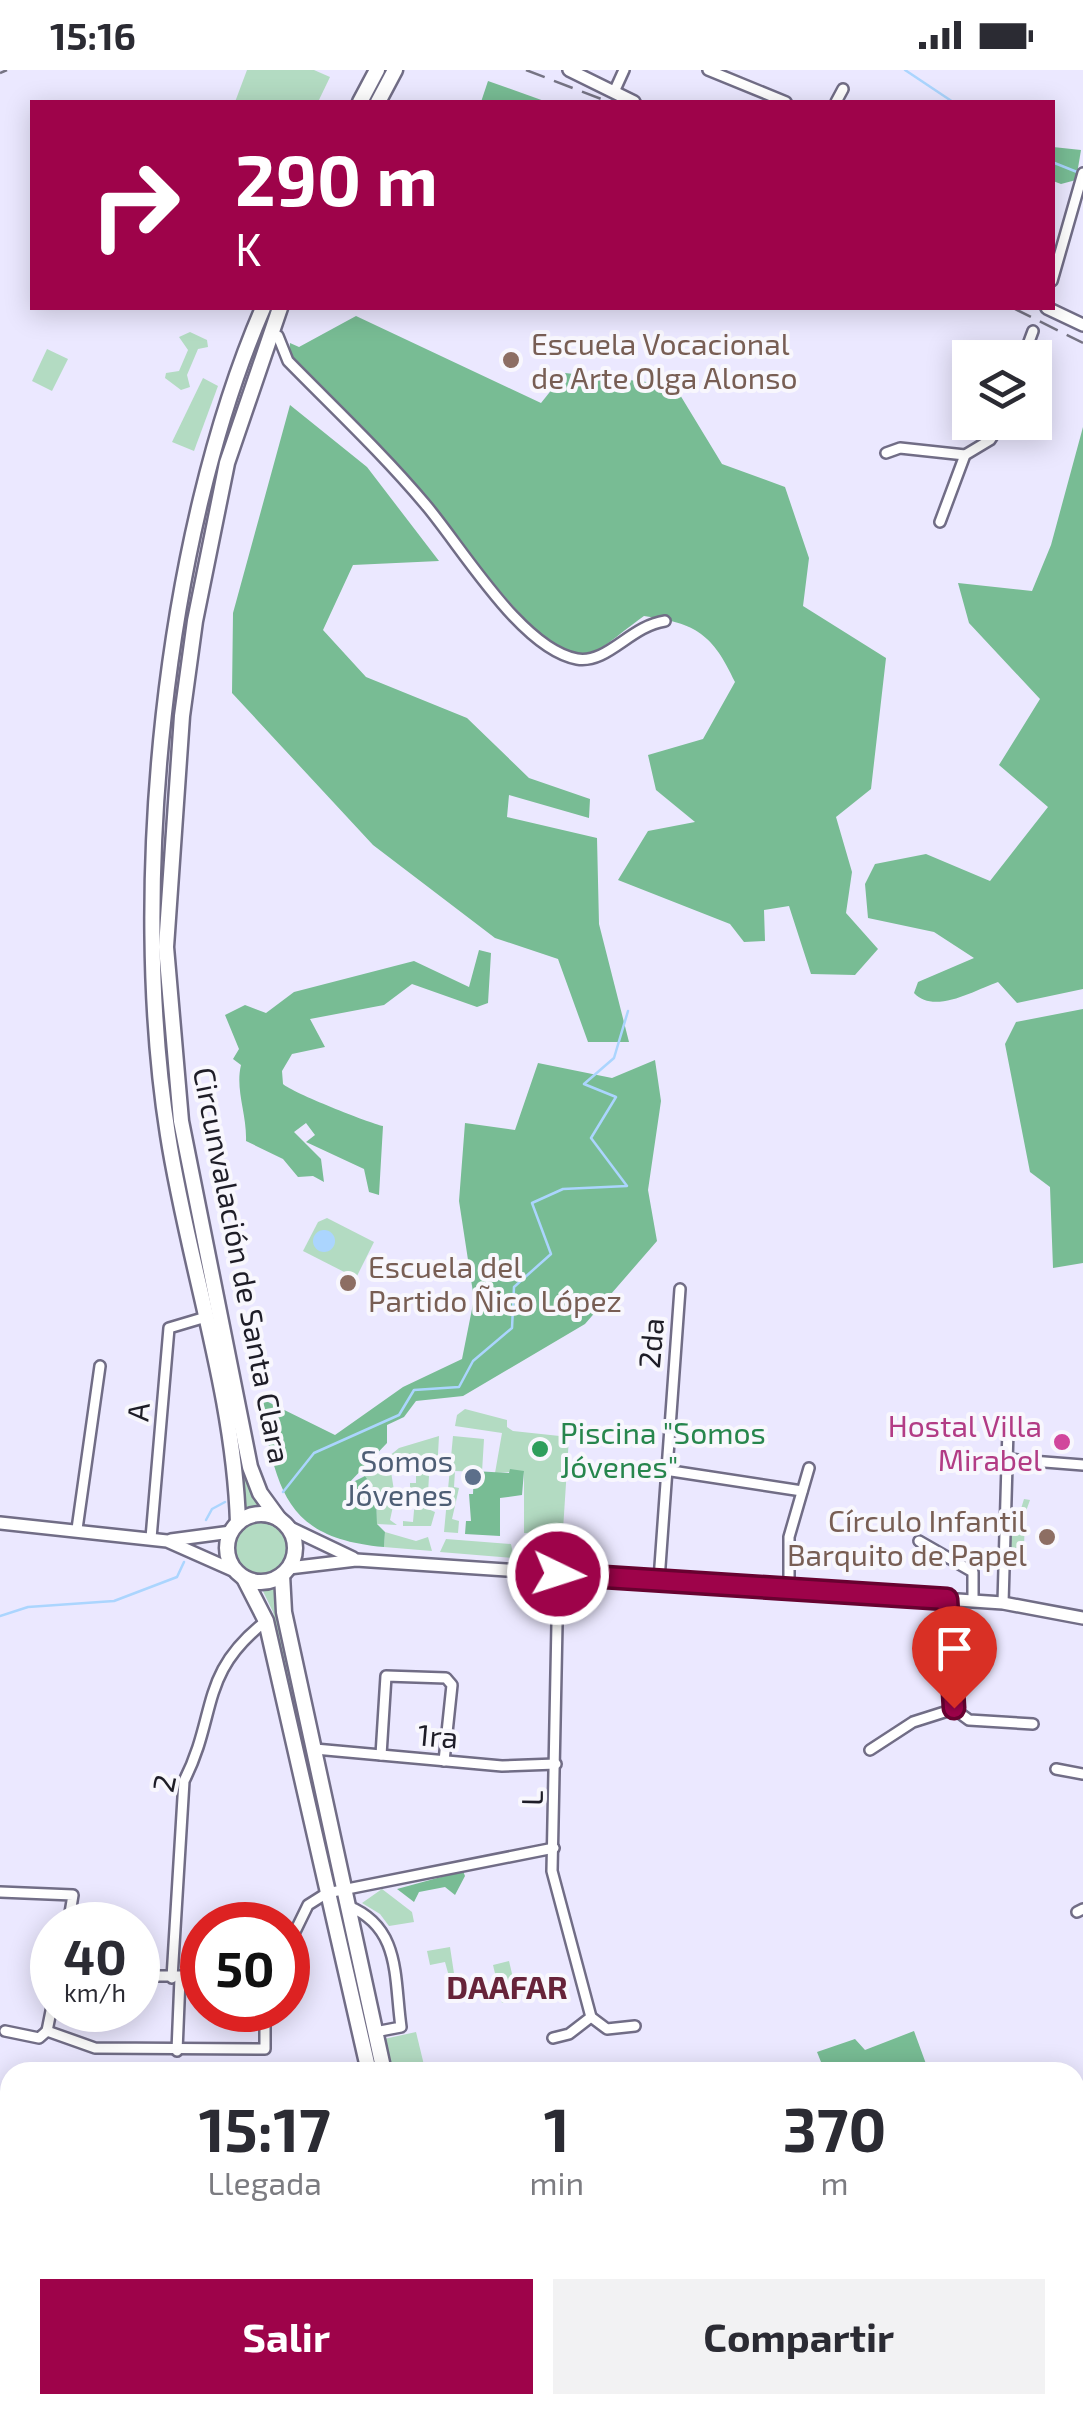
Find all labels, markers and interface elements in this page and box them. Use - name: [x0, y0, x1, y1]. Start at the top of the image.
- text: 15:16: [50, 12, 136, 58]
- text: 290 m: [235, 136, 438, 220]
- icon: right: [70, 140, 200, 270]
- text: K: [235, 221, 262, 275]
- place label: Escuela Vocacional de Arte Olga Alonso: [531, 325, 798, 395]
- map controls: [952, 340, 1052, 440]
- button: layers: [952, 340, 1052, 440]
- marker: Escuela Vocacional de Arte Olga Alonso: [500, 349, 522, 371]
- street label: Circunvalación de Santa Clara: [187, 1064, 299, 1466]
- place label: Escuela del Partido Ñico López: [368, 1248, 622, 1318]
- marker: Escuela del Partido Ñico López: [337, 1272, 359, 1294]
- street label: 2da: [630, 1316, 670, 1370]
- street label: A: [118, 1401, 156, 1423]
- place label: Hostal Villa Mirabel: [888, 1407, 1042, 1477]
- place label: Piscina "Somos Jóvenes": [560, 1414, 766, 1484]
- marker: Hostal Villa Mirabel: [1051, 1431, 1073, 1453]
- marker: Piscina "Somos Jóvenes": [529, 1438, 551, 1460]
- place label: Somos Jóvenes: [345, 1442, 453, 1512]
- marker: Somos Jóvenes: [462, 1466, 484, 1488]
- place label: Círculo Infantil Barquito de Papel: [787, 1502, 1027, 1572]
- position arrow: [506, 1522, 610, 1626]
- marker: Círculo Infantil Barquito de Papel: [1036, 1526, 1058, 1548]
- pin: [912, 1606, 997, 1709]
- icon: arrive: [927, 1621, 982, 1676]
- street label: 1ra: [416, 1715, 460, 1755]
- street label: 2: [144, 1771, 182, 1795]
- street label: L: [513, 1790, 549, 1806]
- speed limit sign: 50: [180, 1902, 310, 2032]
- text: 40: [63, 1925, 127, 1985]
- district label: DAAFAR: [446, 1967, 568, 2005]
- text: km/h: [64, 1977, 126, 2007]
- text: 15:17: [199, 2092, 331, 2164]
- text: 1: [544, 2092, 570, 2164]
- text: 370: [783, 2092, 886, 2164]
- text: Llegada: [208, 2163, 322, 2201]
- text: min: [529, 2163, 584, 2201]
- text: m: [820, 2163, 849, 2201]
- button: Salir: [40, 2279, 533, 2394]
- button: Compartir: [553, 2279, 1045, 2394]

